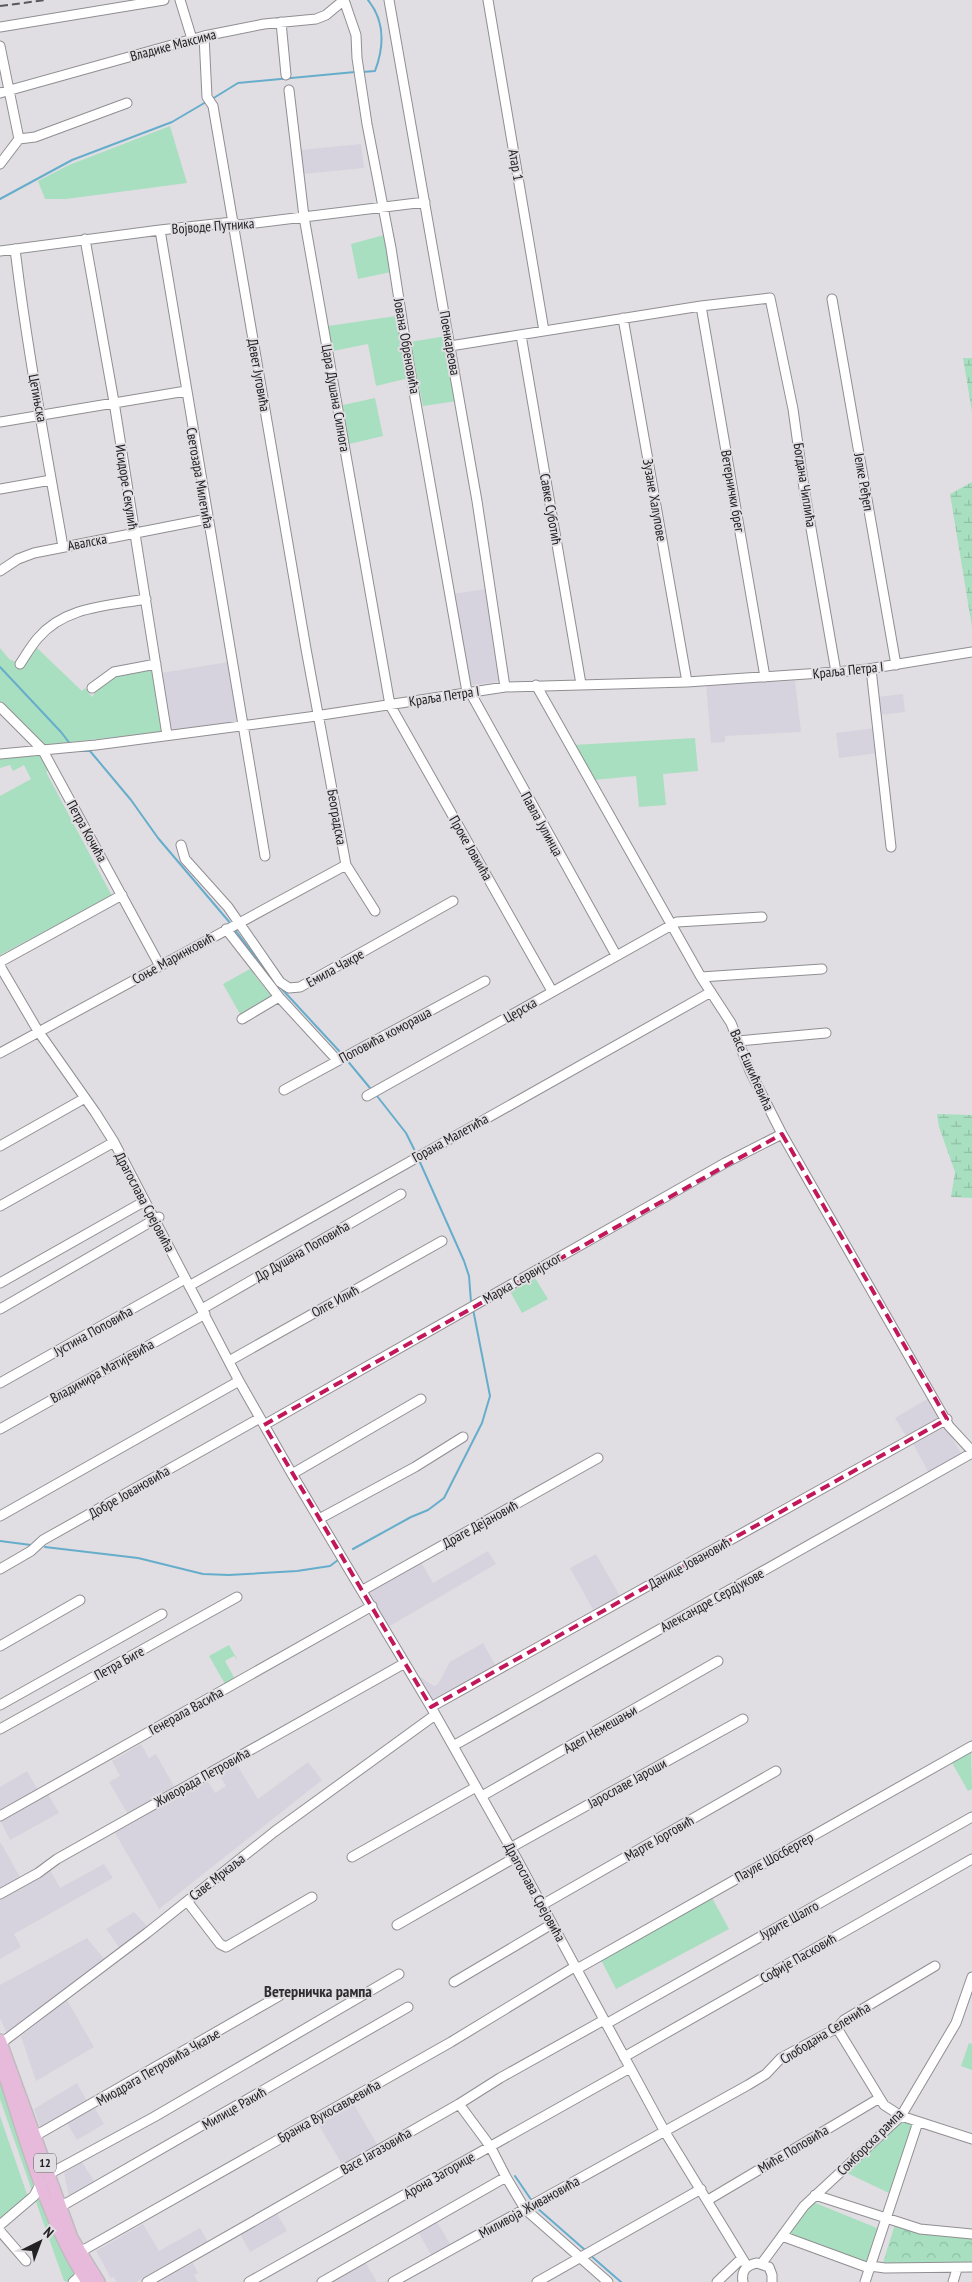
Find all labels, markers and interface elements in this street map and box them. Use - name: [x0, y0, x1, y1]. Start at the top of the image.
- street label: Владике Максима: [128, 25, 218, 65]
- street label: Атар 1: [504, 148, 528, 182]
- street label: Војводе Путника: [171, 214, 255, 238]
- street label: Јована Обреновића: [390, 296, 424, 395]
- street label: Поенкареова: [435, 309, 465, 377]
- street label: Девет Југовића: [244, 337, 274, 413]
- street label: Цара Душана Силнога: [318, 343, 354, 453]
- street label: Цетињска: [25, 372, 51, 424]
- street label: Светозара Милетића: [182, 426, 218, 530]
- street label: Богдана Чиплића: [789, 442, 821, 528]
- street label: Исидоре Секулић: [111, 443, 143, 531]
- street label: Ветернички брег: [717, 449, 749, 534]
- street label: Јелке Ређеп: [850, 451, 878, 512]
- street label: Зузане Халупове: [639, 457, 671, 543]
- street label: Савке Суботић: [536, 472, 566, 546]
- street label: Авалска: [66, 529, 108, 555]
- street label: Краља Петра I: [812, 657, 884, 683]
- street label: Краља Петра I: [408, 682, 480, 710]
- street label: Београдска: [323, 788, 351, 846]
- street label: Павла Јулинца: [517, 789, 567, 859]
- street label: Петра Кочића: [63, 797, 111, 865]
- street label: Проке Јовкића: [445, 812, 497, 884]
- street label: Соње Маринковић: [129, 928, 217, 988]
- street label: Емила Чакре: [303, 945, 367, 991]
- street label: Церска: [500, 993, 540, 1027]
- street label: Поповића комораша: [336, 1003, 434, 1067]
- street label: Васе Ешкићевића: [726, 1027, 778, 1113]
- street label: Горана Малетића: [409, 1110, 491, 1166]
- street label: Драгослава Срејовића: [111, 1149, 179, 1255]
- street label: Др Душана Поповића: [251, 1217, 353, 1285]
- street label: Марка Сервијског: [479, 1248, 565, 1308]
- street label: Олге Илић: [308, 1281, 362, 1321]
- street label: Јустина Поповића: [49, 1302, 136, 1361]
- street label: Владимира Матијевића: [47, 1335, 157, 1407]
- street label: Добре Јовановића: [85, 1462, 173, 1522]
- street label: Драге Дејановић: [439, 1496, 521, 1552]
- street label: Данице Јовановић: [645, 1533, 733, 1593]
- street label: Александре Сердјукове: [657, 1564, 767, 1636]
- street label: Петра Биге: [91, 1642, 147, 1684]
- street label: Генерала Васића: [146, 1683, 226, 1739]
- street label: Адел Немешањи: [560, 1701, 640, 1757]
- street label: Живорада Петровића: [150, 1743, 253, 1811]
- street label: Јарославе Јароши: [584, 1754, 670, 1813]
- street label: Марте Јорговић: [621, 1811, 697, 1865]
- street label: Пауле Шосбергер: [732, 1828, 816, 1886]
- street label: Драгослава Срејовића: [500, 1839, 570, 1945]
- street label: Саве Мркаља: [185, 1849, 249, 1905]
- street label: Јудите Шалго: [755, 1896, 822, 1944]
- street label: Софије Пасковић: [757, 1929, 839, 1987]
- district label: Ветерничка рампа: [264, 1981, 372, 2001]
- street label: Слободана Селенића: [776, 1998, 874, 2068]
- street label: Миодрага Петровића Чкаље: [93, 2024, 223, 2110]
- street label: Бранка Вукосављевића: [274, 2075, 384, 2147]
- street label: Милице Ракић: [199, 2082, 269, 2134]
- street label: Сомборска рампа: [833, 2105, 907, 2179]
- street label: Миће Поповића: [754, 2121, 832, 2177]
- street label: Васе Јагазовића: [337, 2123, 415, 2179]
- street label: Арона Загорице: [400, 2147, 478, 2203]
- road number: 12: [34, 2154, 56, 2172]
- street label: Миливоја Живановића: [475, 2172, 583, 2242]
- north arrow: [15, 2217, 65, 2267]
- text: N: [40, 2223, 58, 2242]

